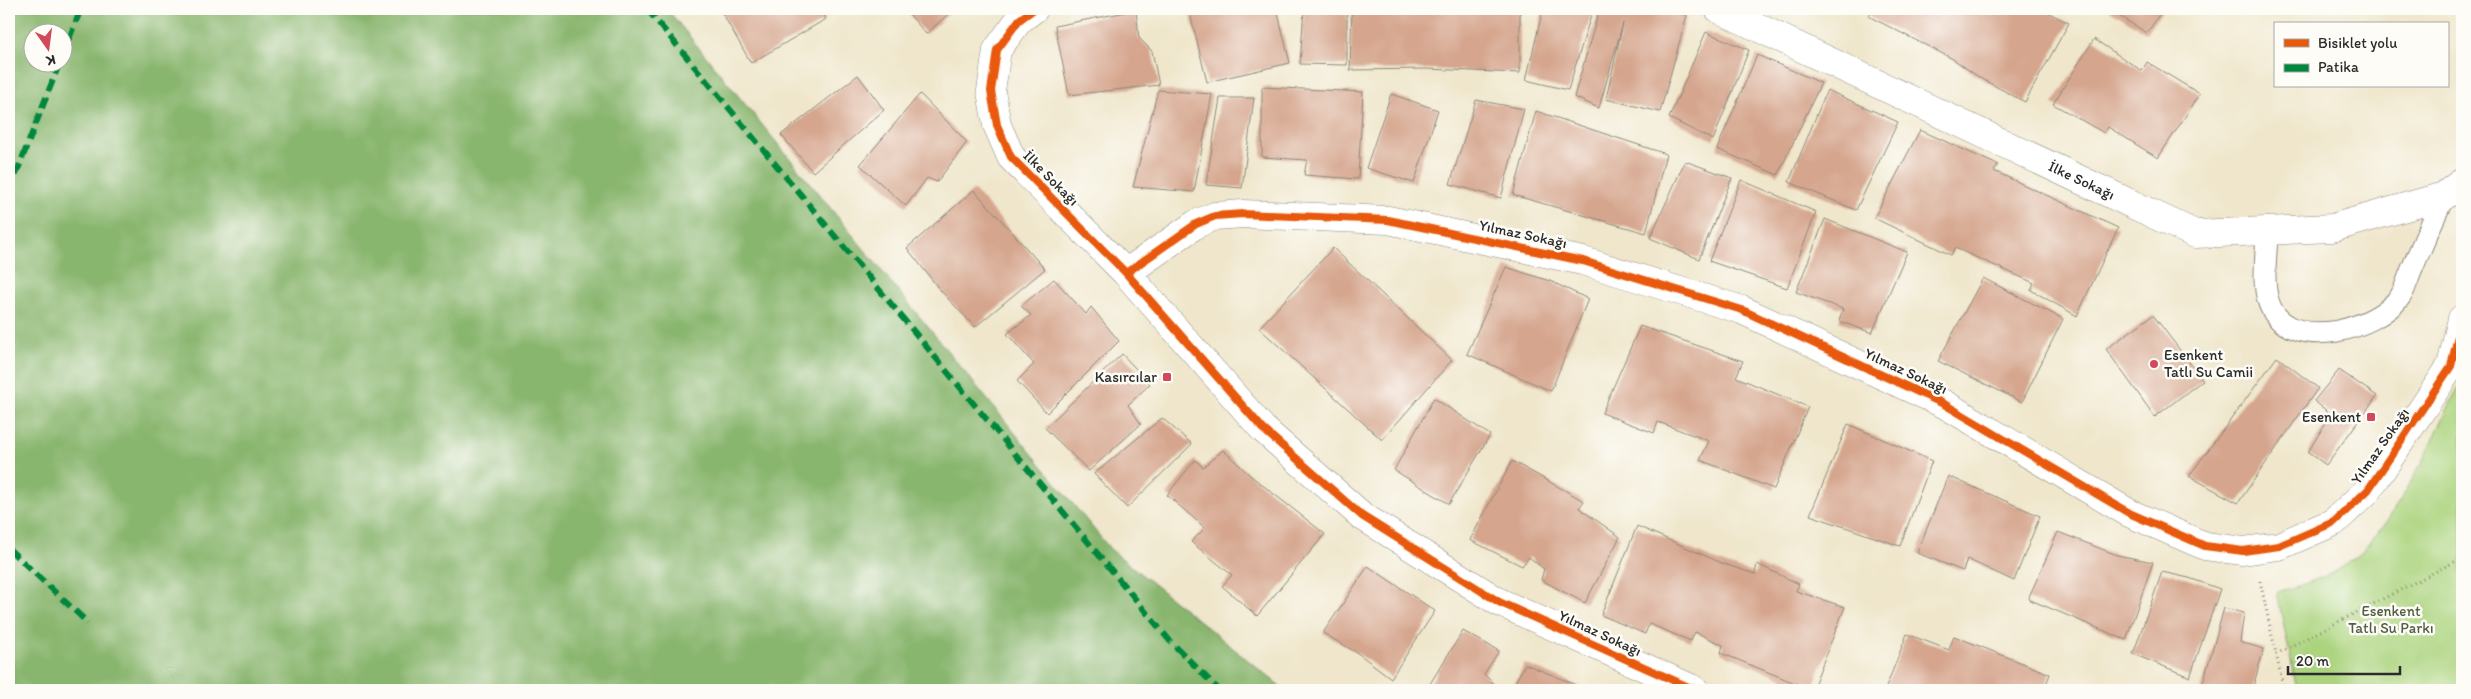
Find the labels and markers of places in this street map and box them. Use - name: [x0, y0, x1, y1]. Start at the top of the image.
- place label: Esenkent Tatlı Su Camii: [2164, 346, 2253, 381]
- marker: Esenkent Tatlı Su Camii: [2148, 358, 2160, 370]
- place label: Kasırcılar: [1095, 368, 1157, 386]
- marker: Kasırcılar: [1161, 371, 1173, 383]
- place label: Esenkent: [2302, 408, 2361, 426]
- marker: Esenkent: [2365, 411, 2377, 423]

